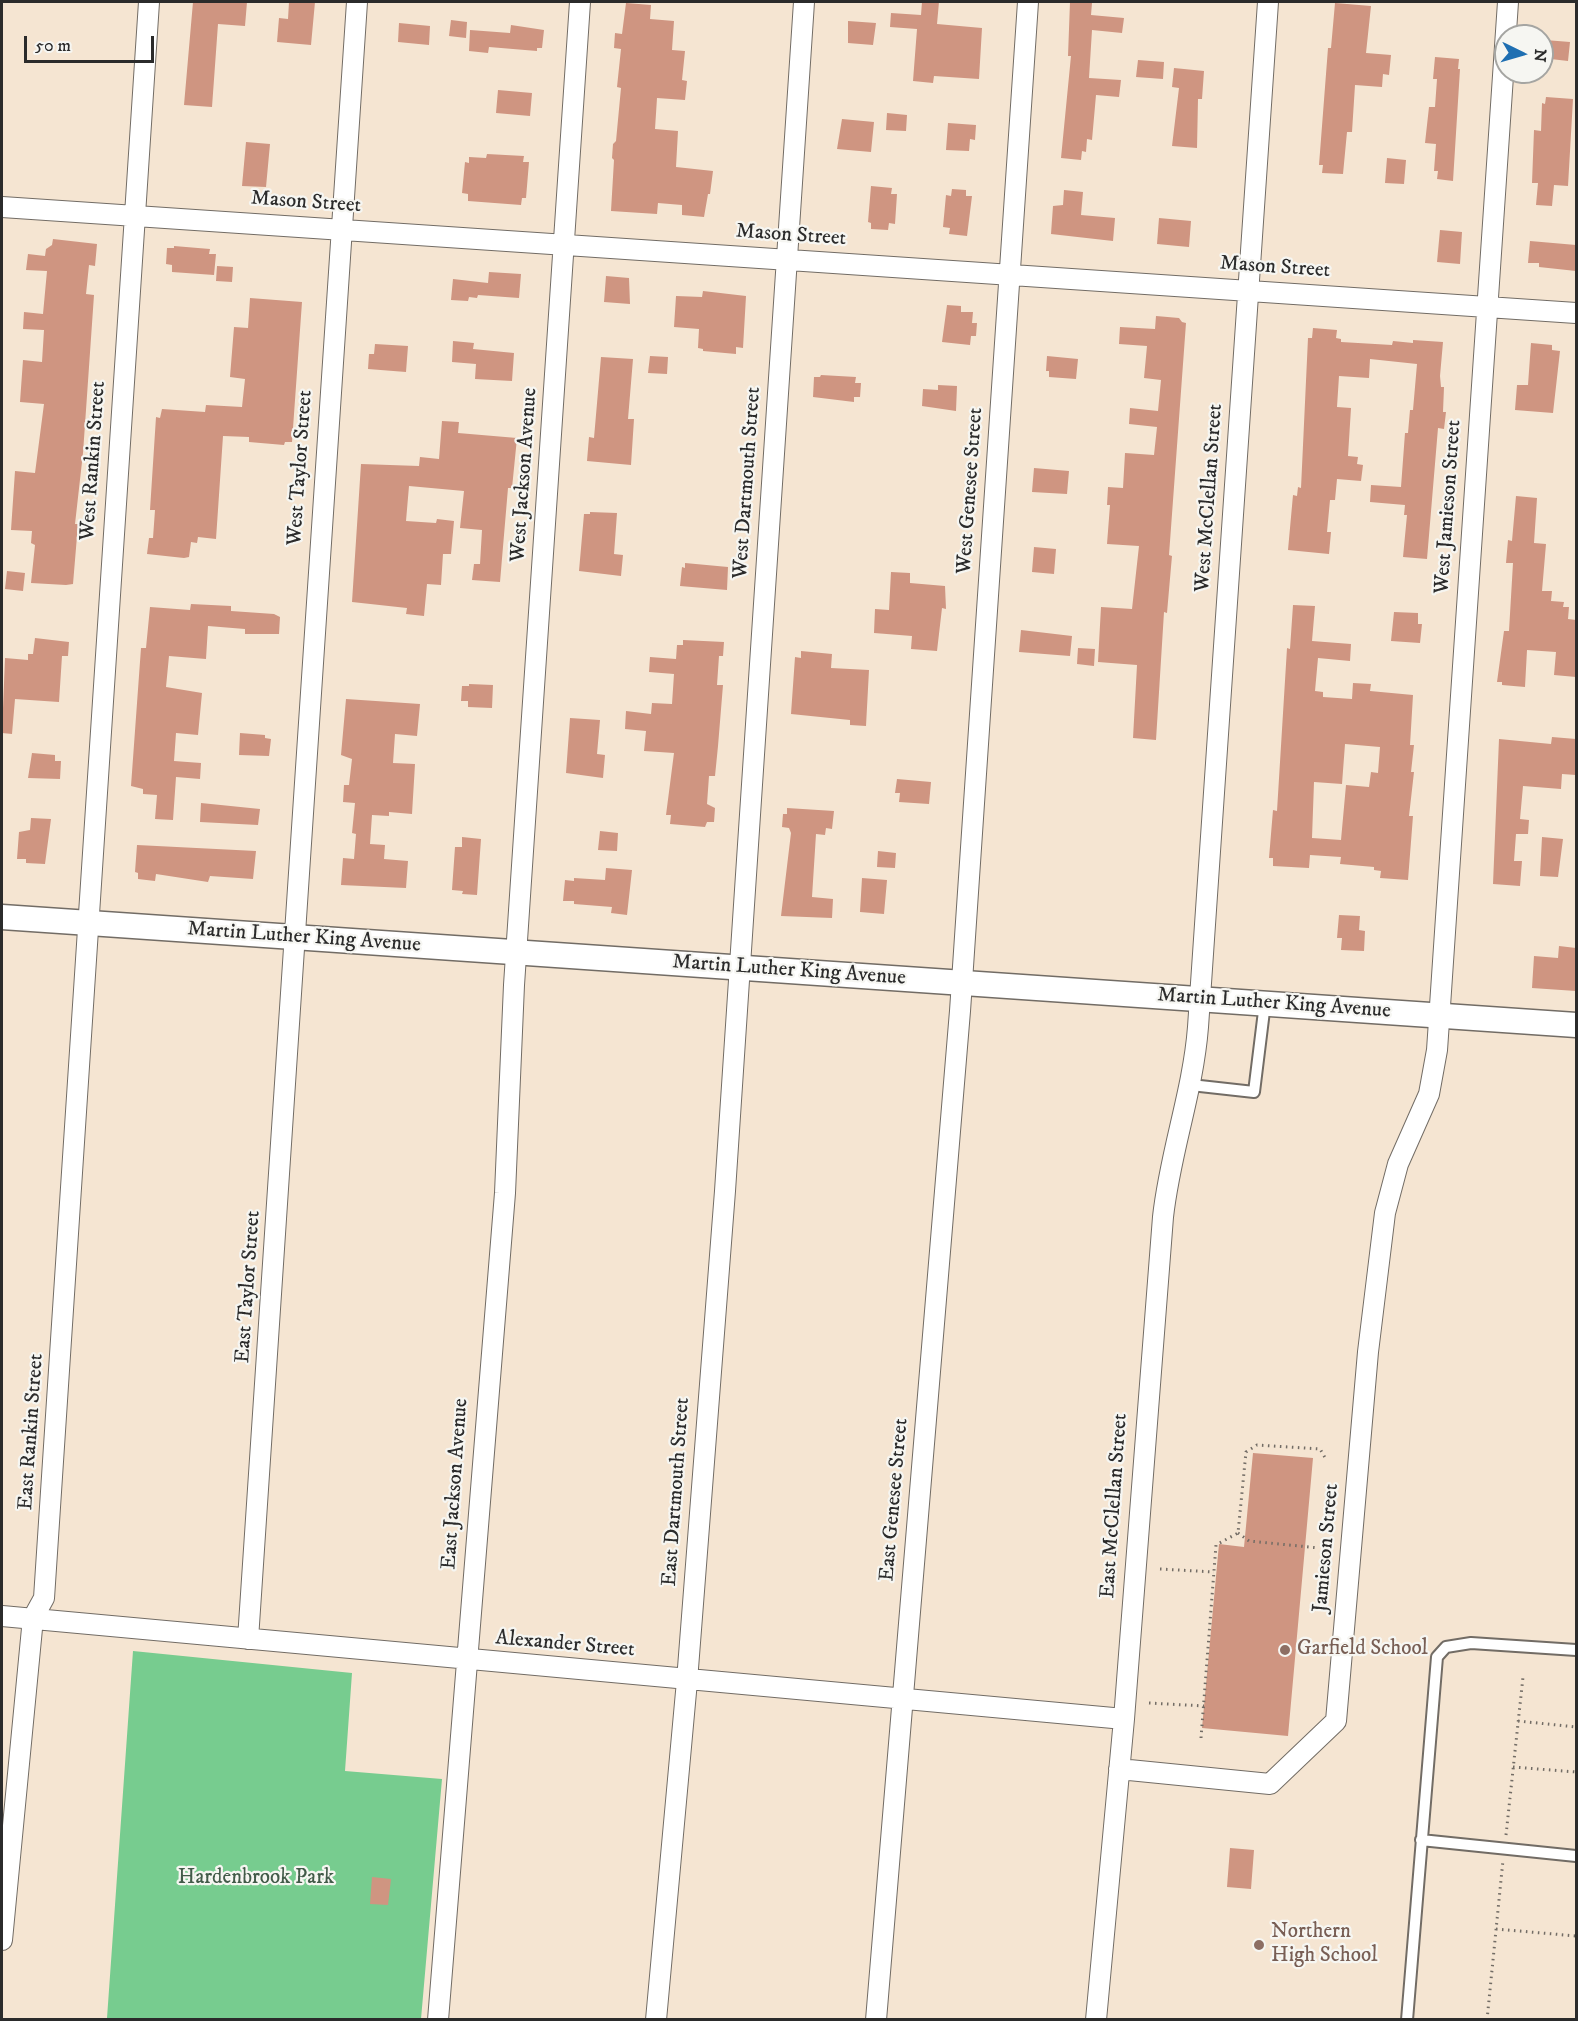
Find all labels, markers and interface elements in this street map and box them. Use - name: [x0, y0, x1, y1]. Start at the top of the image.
- scale bar: [27, 24, 158, 62]
- north arrow: [1494, 24, 1554, 84]
- text: 50 m: [35, 35, 71, 57]
- text: N: [1529, 48, 1550, 63]
- street label: Mason Street: [250, 187, 362, 219]
- street label: Mason Street: [735, 220, 847, 252]
- street label: Mason Street: [1219, 252, 1331, 284]
- street label: West Rankin Street: [76, 380, 112, 542]
- street label: West Dartmouth Street: [729, 386, 767, 580]
- street label: West Jackson Avenue: [506, 387, 544, 563]
- street label: West Taylor Street: [283, 389, 319, 547]
- street label: West McClellan Street: [1191, 403, 1229, 593]
- street label: West Genesee Street: [953, 407, 989, 575]
- street label: West Jamieson Street: [1430, 419, 1468, 595]
- street label: Martin Luther King Avenue: [186, 917, 422, 959]
- street label: Martin Luther King Avenue: [671, 950, 907, 992]
- street label: Martin Luther King Avenue: [1156, 983, 1392, 1025]
- street label: East Taylor Street: [231, 1210, 267, 1364]
- street label: East Rankin Street: [14, 1353, 50, 1511]
- street label: East Dartmouth Street: [658, 1397, 696, 1587]
- street label: East Jackson Avenue: [437, 1398, 475, 1570]
- street label: East McClellan Street: [1096, 1413, 1134, 1599]
- street label: East Genesee Street: [875, 1417, 915, 1583]
- street label: Jamieson Street: [1309, 1483, 1345, 1613]
- street label: Alexander Street: [494, 1626, 636, 1664]
- place label: Garfield School: [1297, 1637, 1428, 1663]
- marker: Garfield School: [1278, 1643, 1292, 1657]
- park label: Hardenbrook Park: [178, 1866, 334, 1892]
- place label: Northern High School: [1271, 1920, 1377, 1970]
- marker: Northern High School: [1252, 1938, 1266, 1952]

